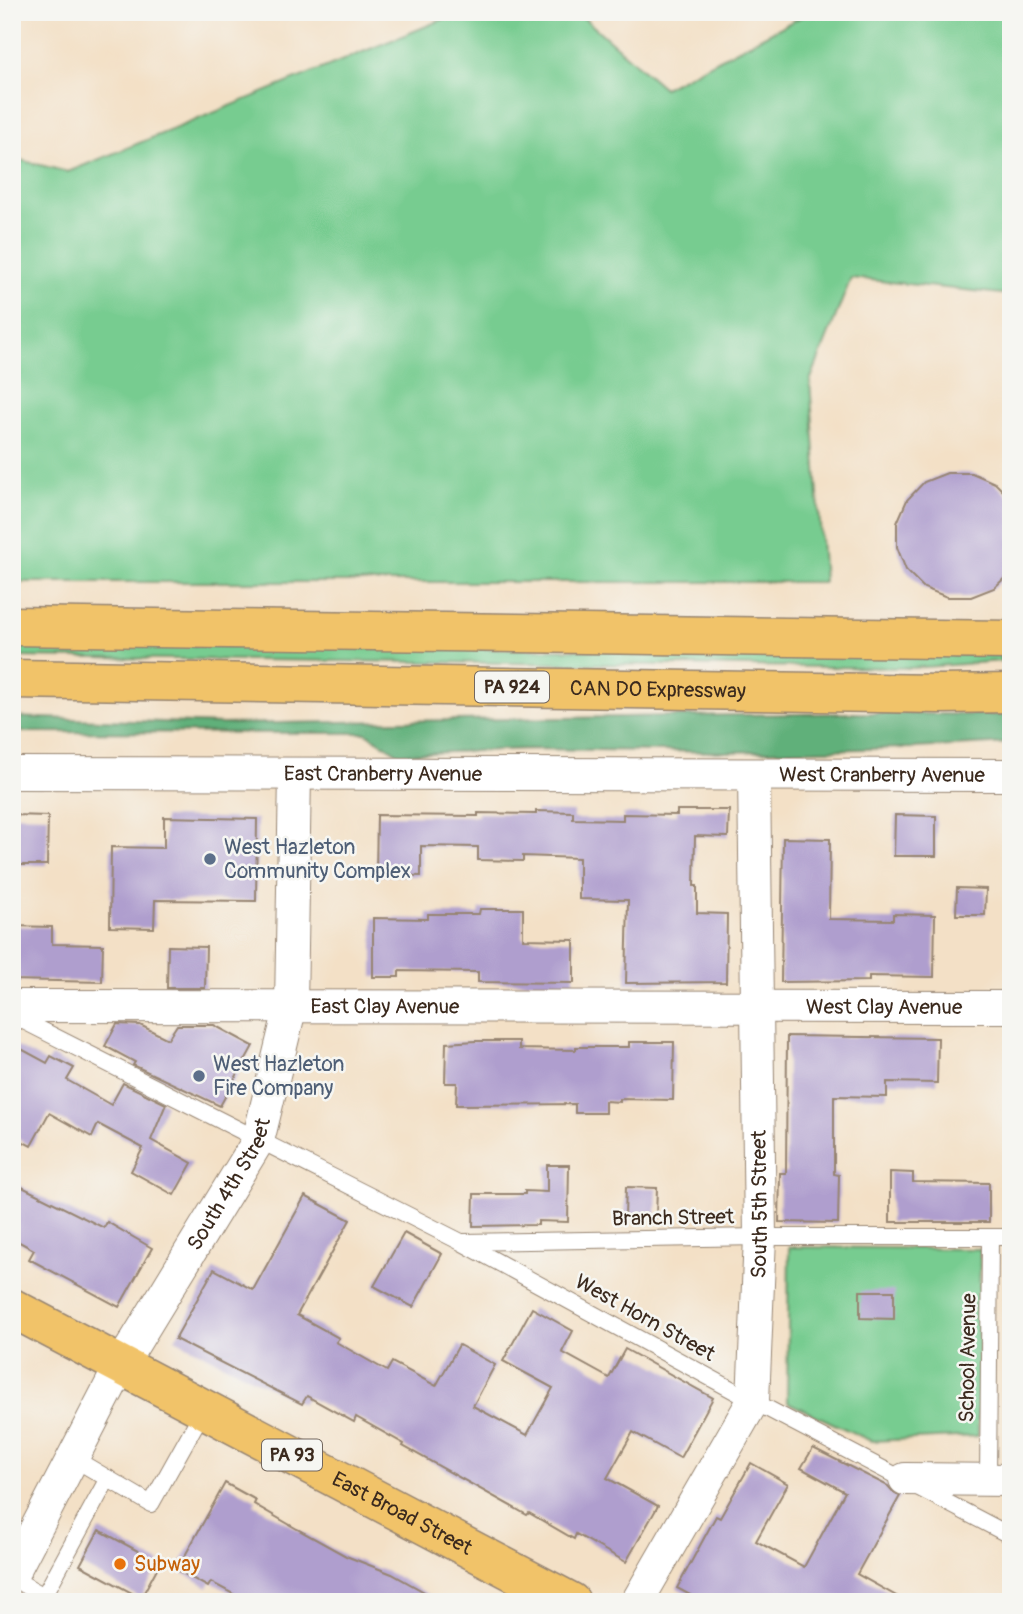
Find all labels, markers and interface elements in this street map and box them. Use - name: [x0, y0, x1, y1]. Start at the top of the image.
- road number: PA 924: [475, 672, 549, 702]
- street label: CAN DO Expressway: [570, 675, 746, 704]
- street label: East Cranberry Avenue: [284, 760, 483, 787]
- street label: West Cranberry Avenue: [779, 761, 986, 788]
- place label: West Hazleton Community Complex: [224, 834, 411, 885]
- marker: West Hazleton Community Complex: [202, 851, 218, 867]
- street label: East Clay Avenue: [311, 993, 460, 1020]
- street label: West Clay Avenue: [806, 993, 963, 1020]
- place label: West Hazleton Fire Company: [213, 1051, 344, 1102]
- marker: West Hazleton Fire Company: [191, 1068, 207, 1084]
- street label: South 4th Street: [181, 1115, 277, 1255]
- street label: South 5th Street: [745, 1129, 774, 1279]
- street label: Branch Street: [612, 1203, 735, 1233]
- street label: West Horn Street: [570, 1268, 720, 1368]
- street label: School Avenue: [953, 1292, 983, 1423]
- road number: PA 93: [262, 1440, 322, 1470]
- street label: East Broad Street: [327, 1465, 478, 1562]
- place label: Subway: [134, 1551, 200, 1578]
- marker: Subway: [112, 1556, 128, 1572]

